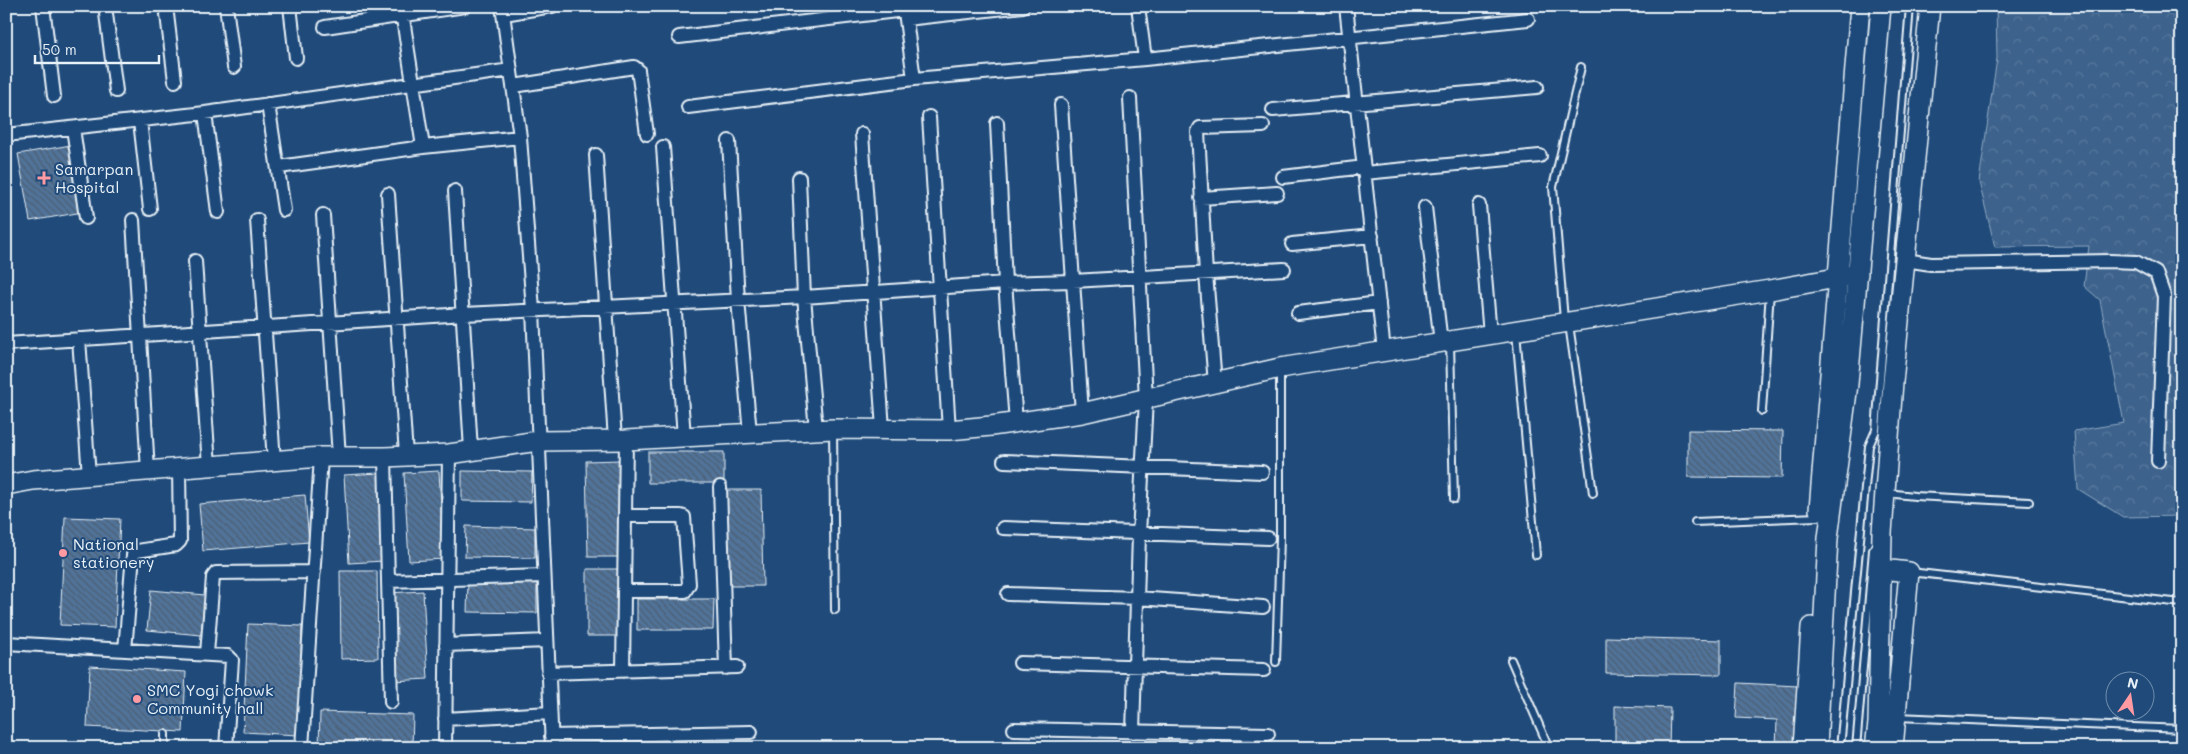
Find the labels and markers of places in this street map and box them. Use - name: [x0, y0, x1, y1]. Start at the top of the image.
- place label: Samarpan Hospital: [55, 158, 133, 197]
- marker: Samarpan Hospital: [37, 171, 51, 185]
- place label: National stationery: [73, 533, 154, 572]
- marker: National stationery: [57, 547, 69, 559]
- place label: SMC Yogi chowk Community hall: [147, 679, 273, 718]
- marker: SMC Yogi chowk Community hall: [131, 693, 143, 705]

